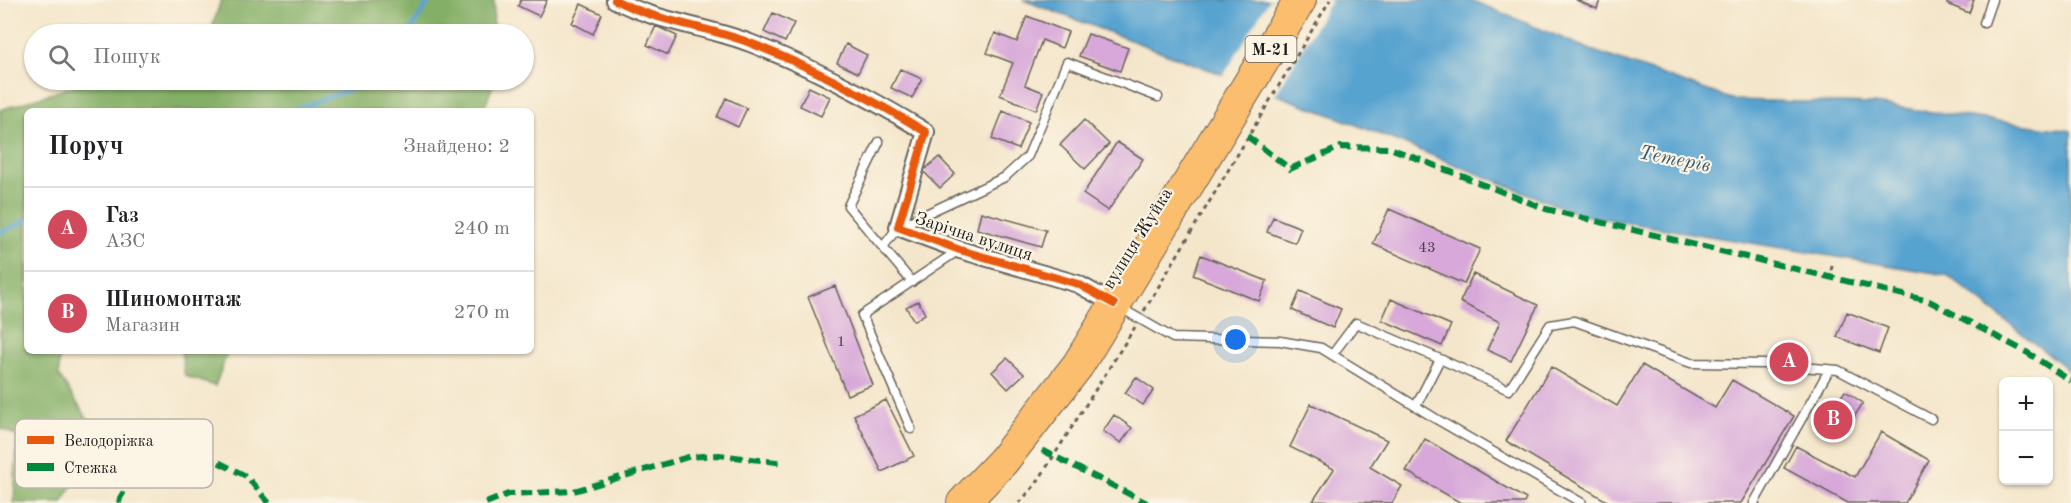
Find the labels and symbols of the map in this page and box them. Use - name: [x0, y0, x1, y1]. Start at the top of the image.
- road number: М-21: [1246, 36, 1296, 62]
- water label: Тетерів: [1637, 143, 1712, 177]
- street label: вулиця Жуйка: [1100, 185, 1176, 292]
- street label: Зарічна вулиця: [913, 210, 1035, 264]
- house number: 43: [1418, 241, 1436, 256]
- your location: [1221, 325, 1250, 354]
- house number: 1: [837, 335, 845, 350]
- pin: A: [1770, 340, 1808, 385]
- pin: B: [1814, 398, 1852, 442]
- legend: [15, 419, 213, 488]
- text: Велодоріжка: [64, 434, 154, 450]
- text: Стежка: [64, 461, 117, 477]

